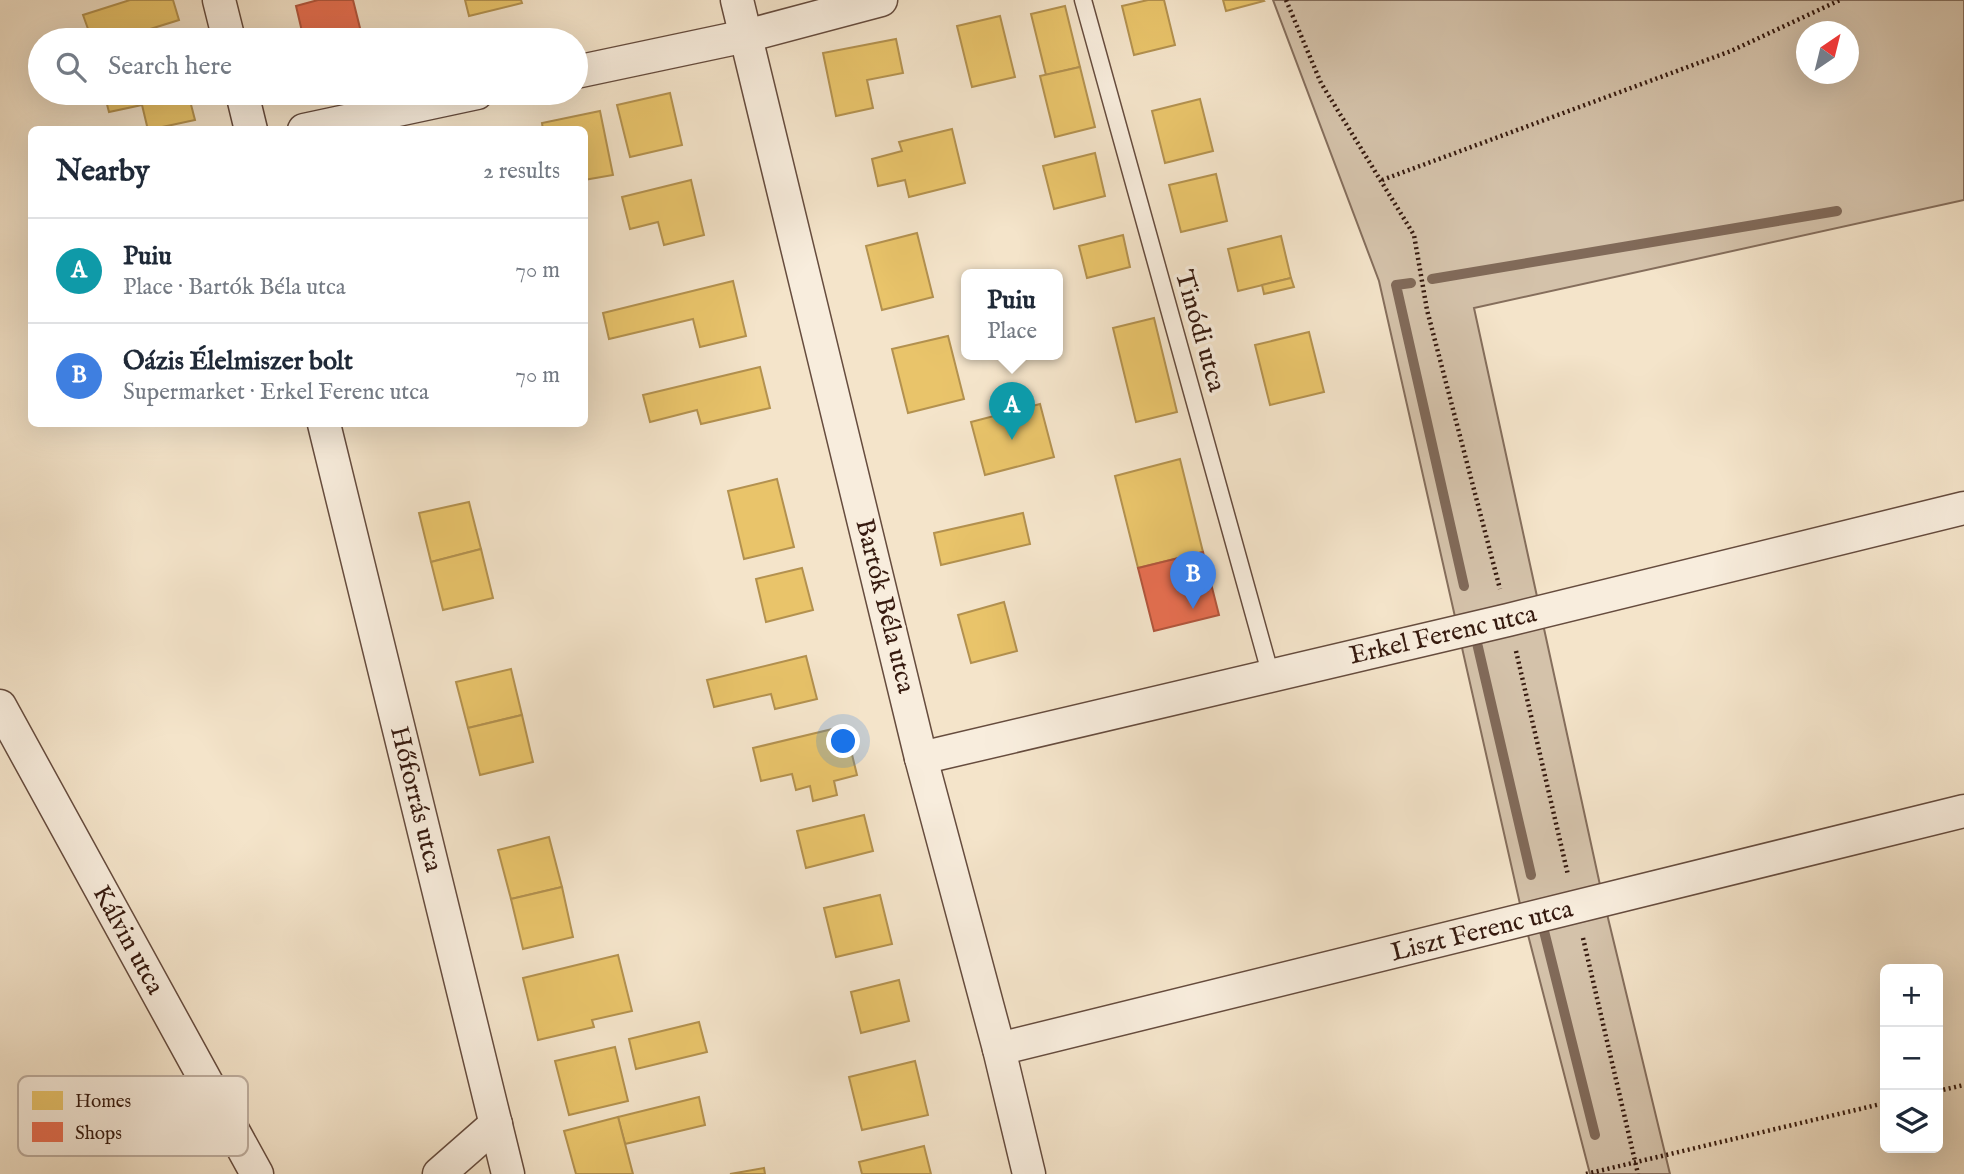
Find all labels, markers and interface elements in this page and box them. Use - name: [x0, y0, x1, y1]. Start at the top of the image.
- north arrow: [1796, 21, 1859, 84]
- search box: [28, 28, 588, 105]
- icon: search: [52, 48, 90, 86]
- text: Search here: [108, 50, 232, 83]
- text: Nearby: [56, 153, 149, 191]
- text: 2 results: [483, 157, 560, 186]
- text: Puiu: [123, 240, 172, 273]
- text: A: [71, 256, 87, 285]
- text: 70 m: [515, 256, 560, 285]
- street label: Tinódi utca: [1167, 266, 1233, 396]
- popup: [961, 269, 1063, 360]
- text: Place · Bartók Béla utca: [123, 273, 346, 302]
- text: Puiu: [987, 284, 1036, 317]
- text: Place: [987, 317, 1037, 346]
- text: Oázis Élelmiszer bolt: [123, 345, 353, 378]
- text: B: [71, 361, 87, 390]
- text: 70 m: [515, 361, 560, 390]
- text: Supermarket · Erkel Ferenc utca: [123, 378, 429, 407]
- pin: A: [989, 382, 1035, 440]
- street label: Bartók Béla utca: [847, 516, 923, 697]
- pin: B: [1170, 551, 1216, 609]
- street label: Erkel Ferenc utca: [1346, 597, 1541, 673]
- street label: Hőforrás utca: [382, 723, 450, 876]
- your location: [826, 724, 860, 758]
- street label: Kálvin utca: [85, 880, 172, 1001]
- street label: Liszt Ferenc utca: [1388, 892, 1577, 970]
- map controls: [1880, 964, 1943, 1153]
- button: +: [1880, 964, 1943, 1027]
- button: −: [1880, 1027, 1943, 1090]
- legend: [18, 1076, 248, 1156]
- text: Homes: [75, 1090, 131, 1114]
- button: layers: [1880, 1090, 1943, 1153]
- text: Shops: [75, 1122, 122, 1146]

